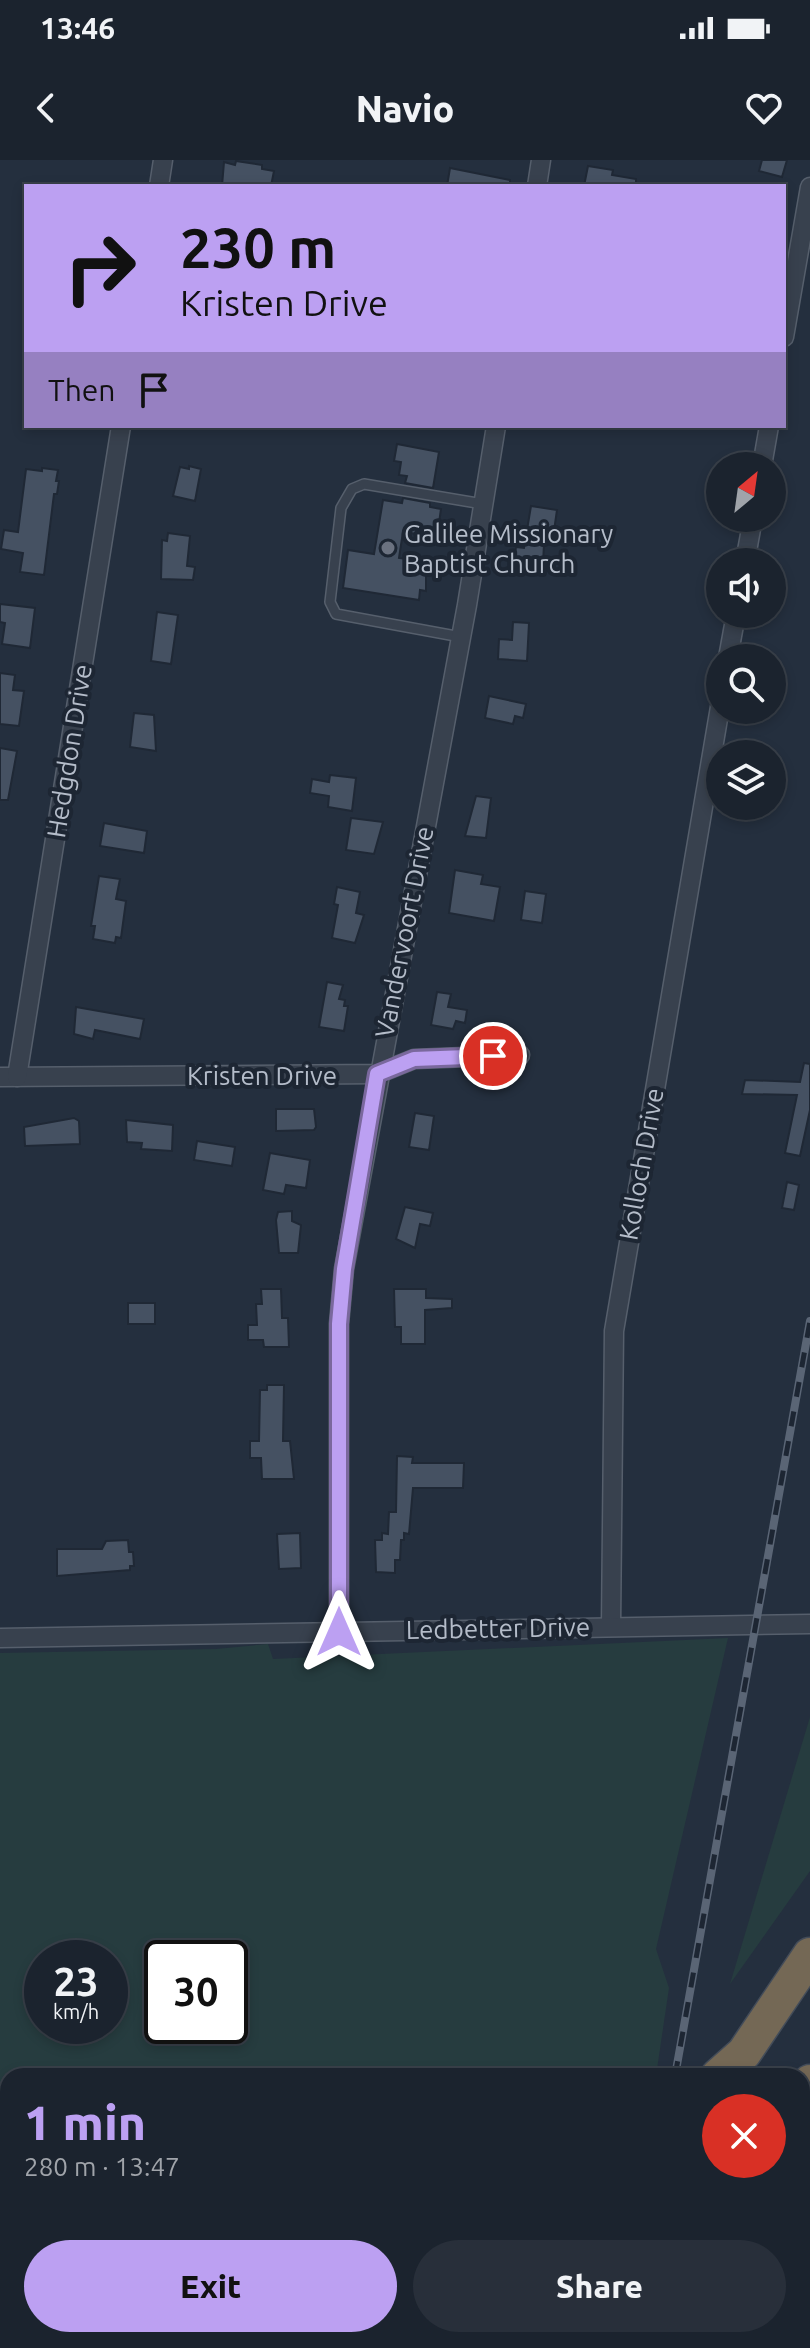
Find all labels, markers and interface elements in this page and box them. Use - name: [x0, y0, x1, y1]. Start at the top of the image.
- text: 13:46: [40, 11, 115, 45]
- icon: back: [24, 86, 68, 130]
- icon: heart: [742, 86, 786, 130]
- text: Navio: [356, 88, 454, 129]
- icon: right: [48, 216, 152, 320]
- text: 230 m: [180, 216, 336, 279]
- text: Kristen Drive: [180, 282, 388, 323]
- icon: arrive: [132, 368, 176, 412]
- text: Then: [48, 373, 116, 407]
- north arrow: [706, 452, 786, 532]
- map controls: [706, 452, 786, 820]
- place label: Galilee Missionary Baptist Church: [404, 519, 613, 578]
- marker: Galilee Missionary Baptist Church: [379, 539, 397, 557]
- button: sound: [706, 548, 786, 628]
- button: search: [706, 644, 786, 724]
- street label: Hedgdon Drive: [41, 662, 97, 840]
- button: layers: [706, 740, 786, 820]
- street label: Vandervoort Drive: [369, 824, 439, 1040]
- pin: [459, 1022, 527, 1090]
- icon: arrive: [471, 1034, 515, 1078]
- street label: Kristen Drive: [187, 1061, 337, 1090]
- street label: Kolloch Drive: [613, 1086, 669, 1242]
- position arrow: [297, 1590, 381, 1674]
- street label: Ledbetter Drive: [406, 1612, 590, 1644]
- speed limit sign: 30: [144, 1940, 248, 2044]
- text: 23: [53, 1959, 99, 2004]
- text: km/h: [53, 2000, 99, 2023]
- button: close: [702, 2094, 786, 2178]
- text: 1 min: [24, 2095, 146, 2149]
- text: 280 m · 13:47: [24, 2152, 180, 2181]
- button: Exit: [24, 2240, 397, 2332]
- button: Share: [413, 2240, 786, 2332]

